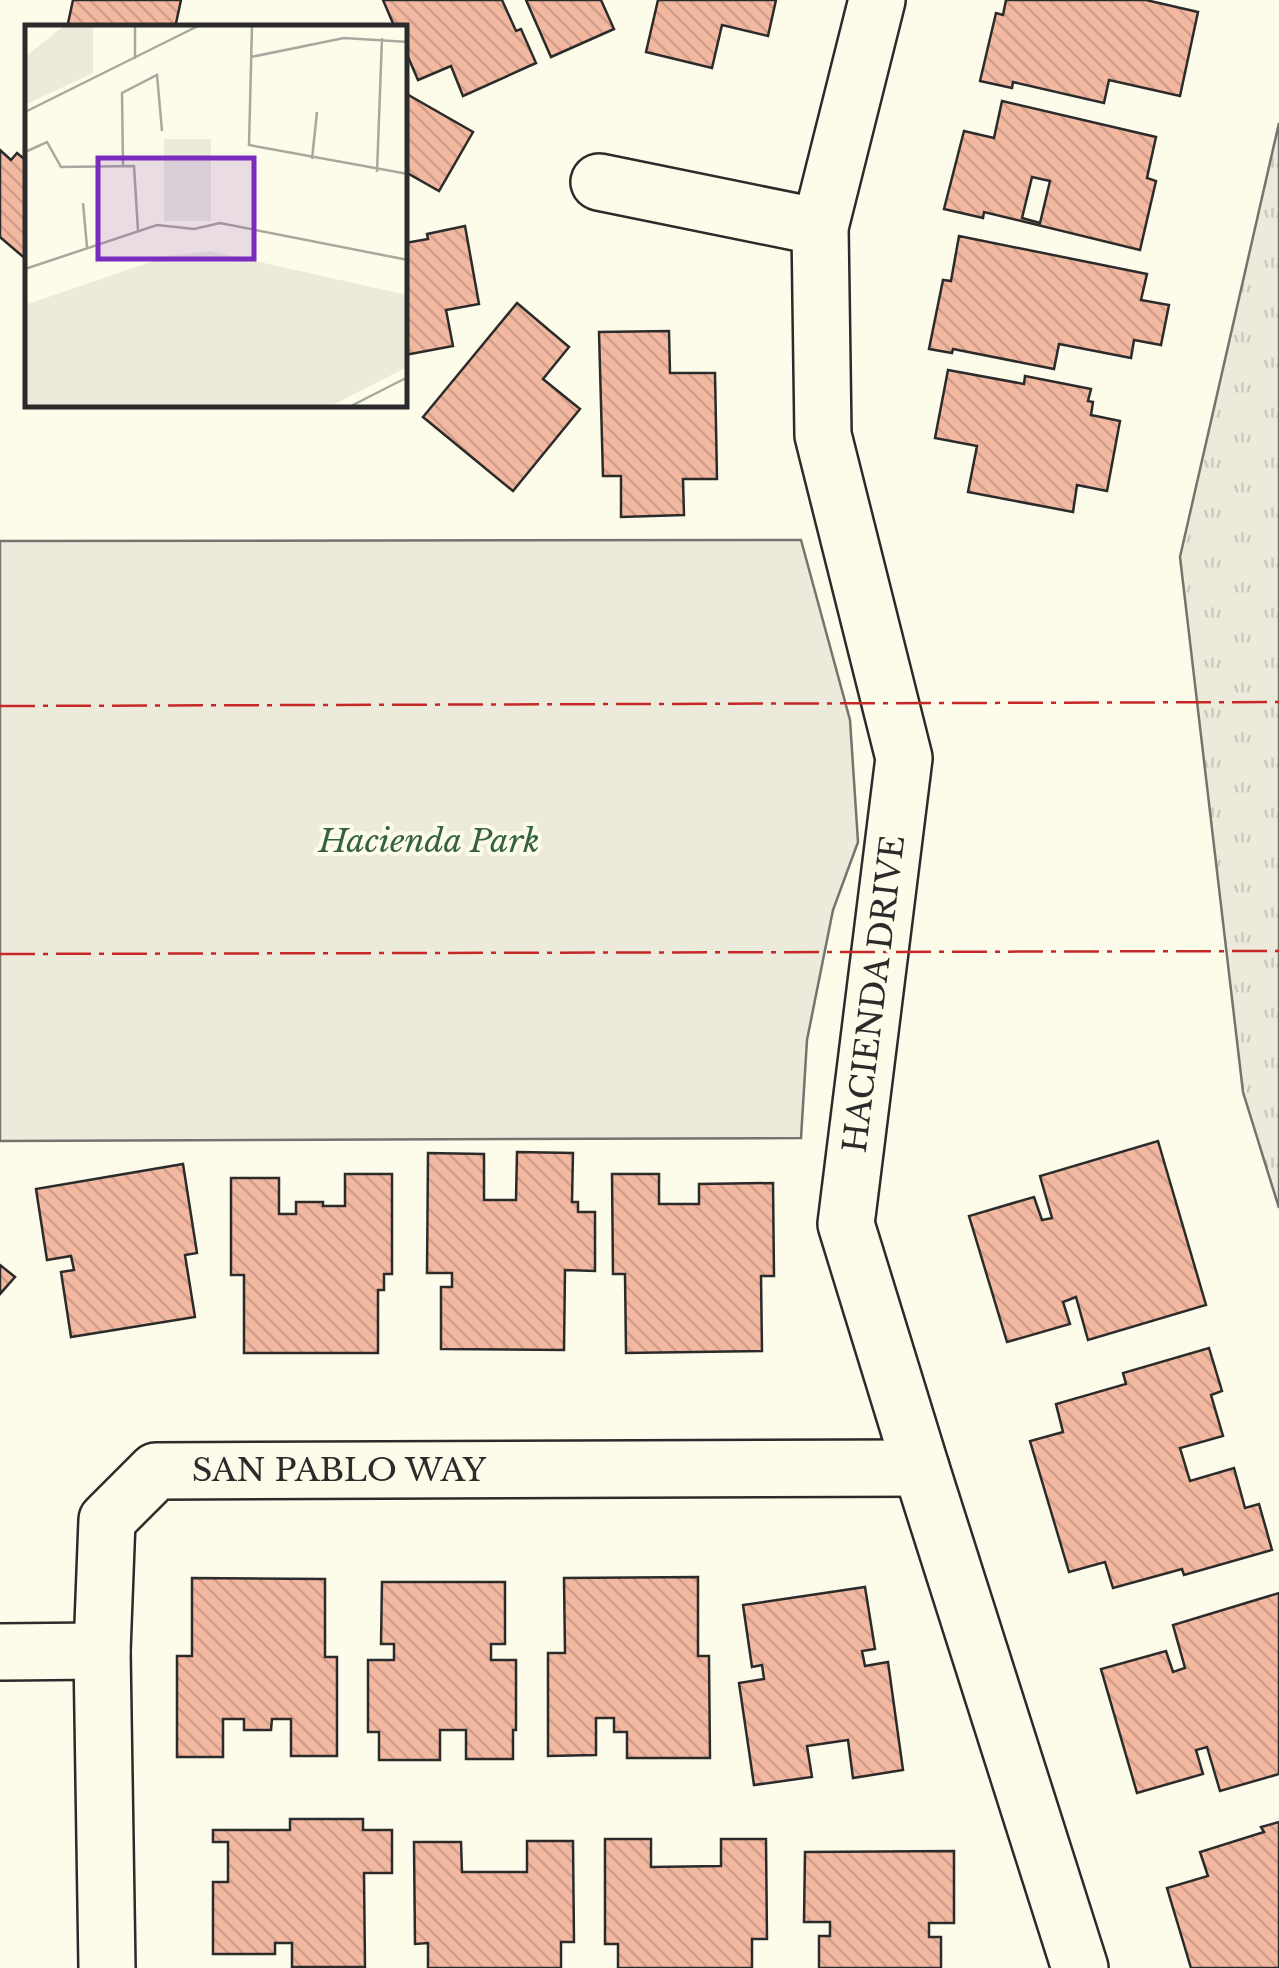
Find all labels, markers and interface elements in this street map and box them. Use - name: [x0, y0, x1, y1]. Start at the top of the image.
- inset map: [25, 25, 408, 408]
- park label: Hacienda Park: [317, 821, 540, 861]
- street label: HACIENDA DRIVE: [835, 833, 913, 1155]
- street label: SAN PABLO WAY: [192, 1450, 487, 1490]

